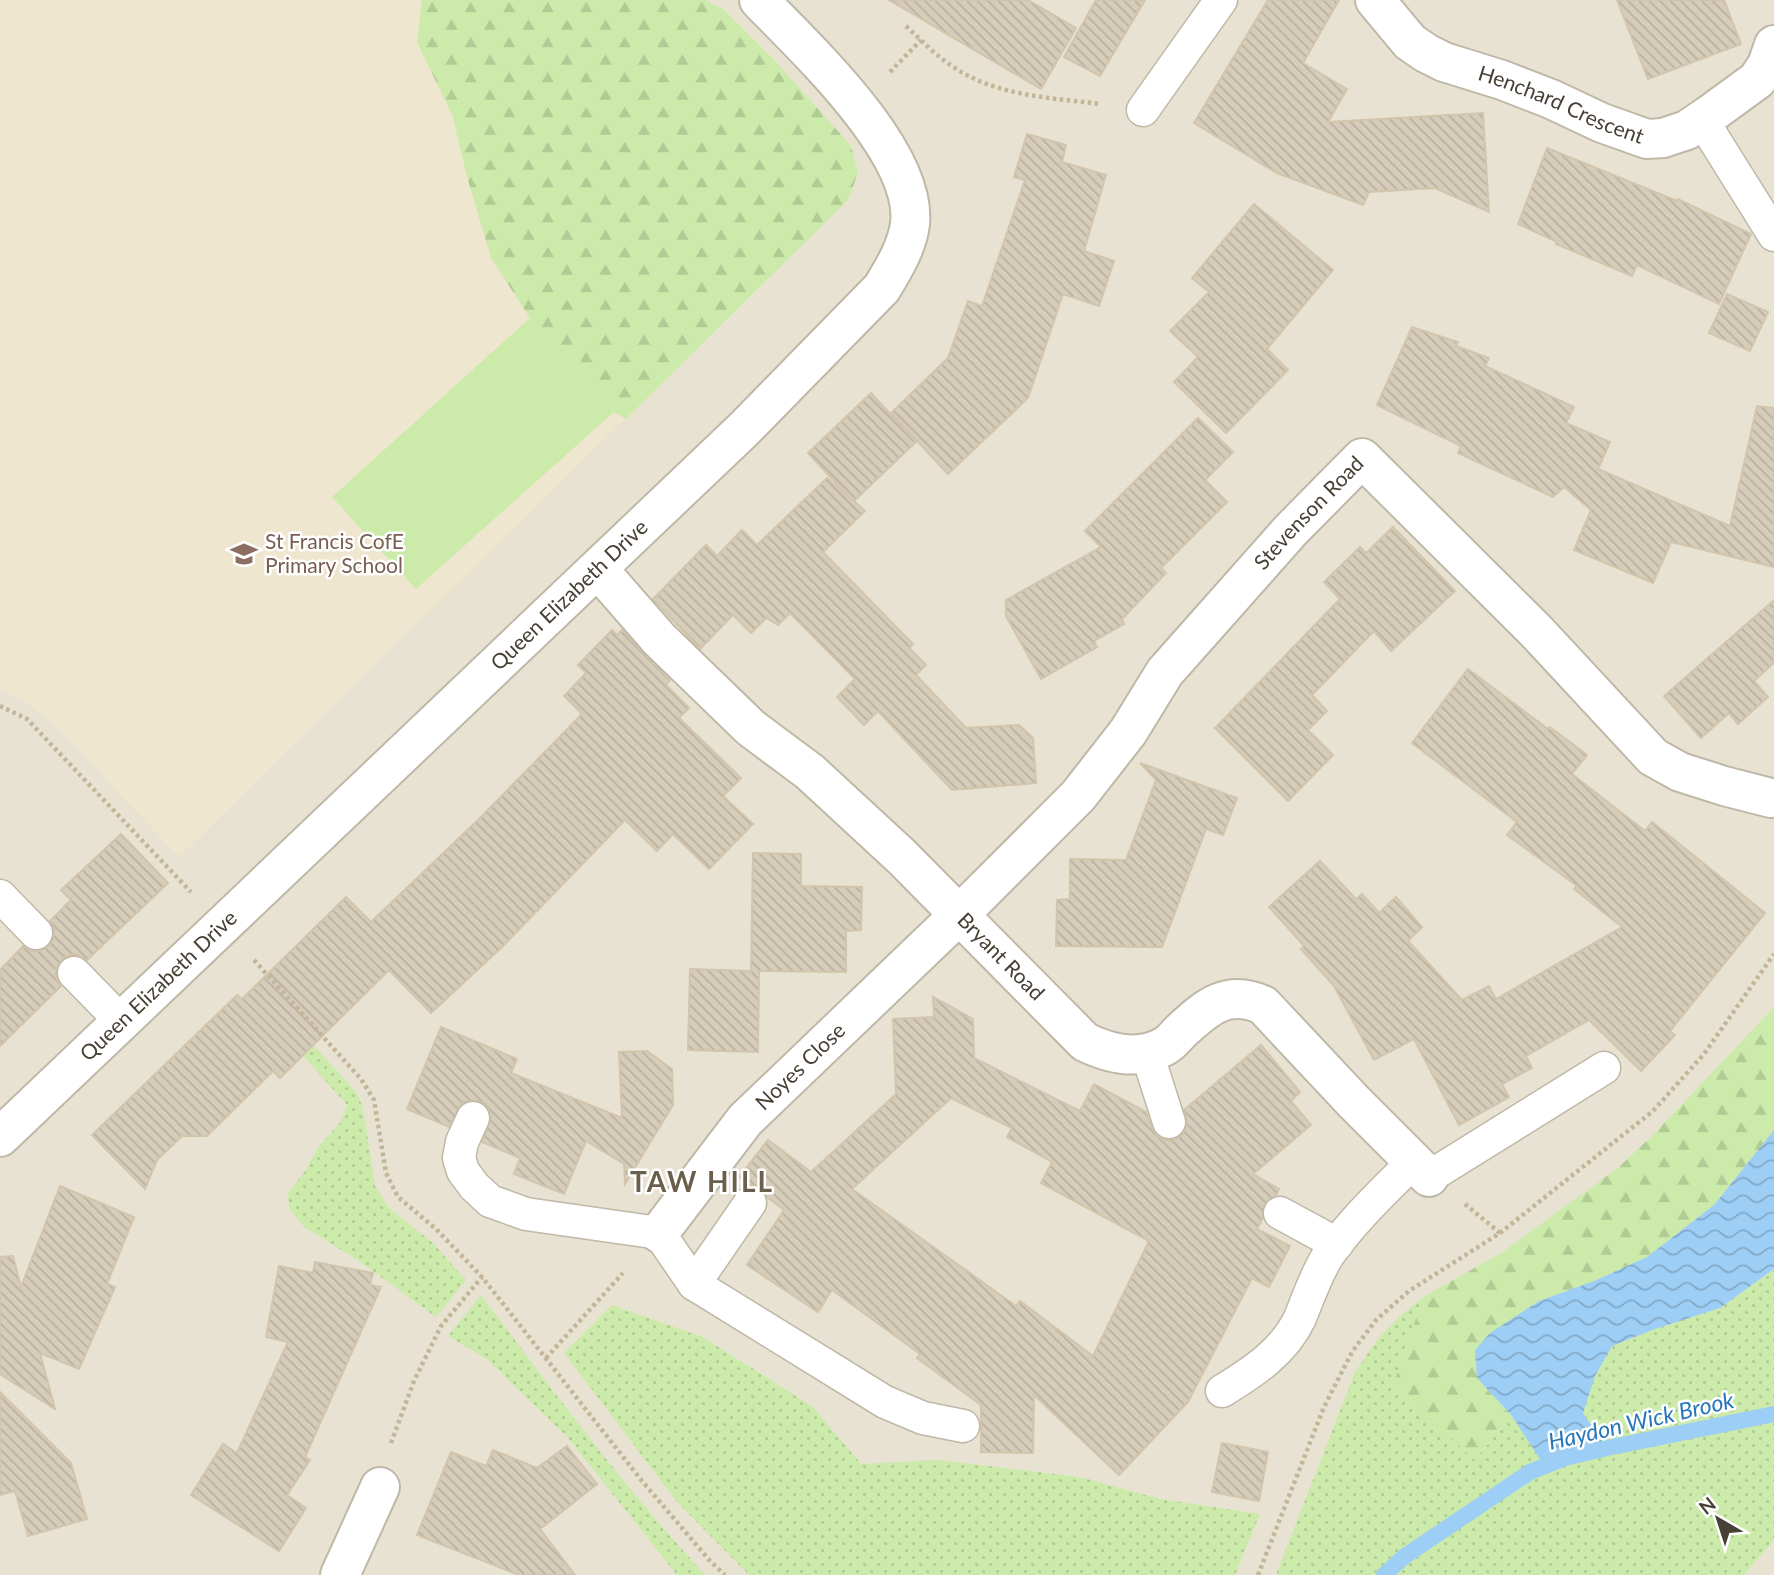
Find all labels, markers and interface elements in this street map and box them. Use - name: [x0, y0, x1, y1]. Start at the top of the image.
- street label: Henchard Crescent: [1476, 59, 1648, 148]
- street label: Stevenson Road: [1248, 450, 1368, 574]
- street label: Queen Elizabeth Drive: [485, 514, 652, 675]
- place label: St Francis CofE Primary School: [265, 528, 404, 577]
- school or university icon: St Francis CofE Primary School: [229, 539, 259, 569]
- street label: Queen Elizabeth Drive: [74, 904, 241, 1065]
- street label: Bryant Road: [953, 907, 1050, 1005]
- street label: Noyes Close: [750, 1017, 850, 1114]
- district label: TAW HILL: [630, 1164, 774, 1198]
- water label: Haydon Wick Brook: [1545, 1385, 1737, 1455]
- north arrow: [1683, 1484, 1753, 1554]
- text: N: [1694, 1492, 1720, 1519]

